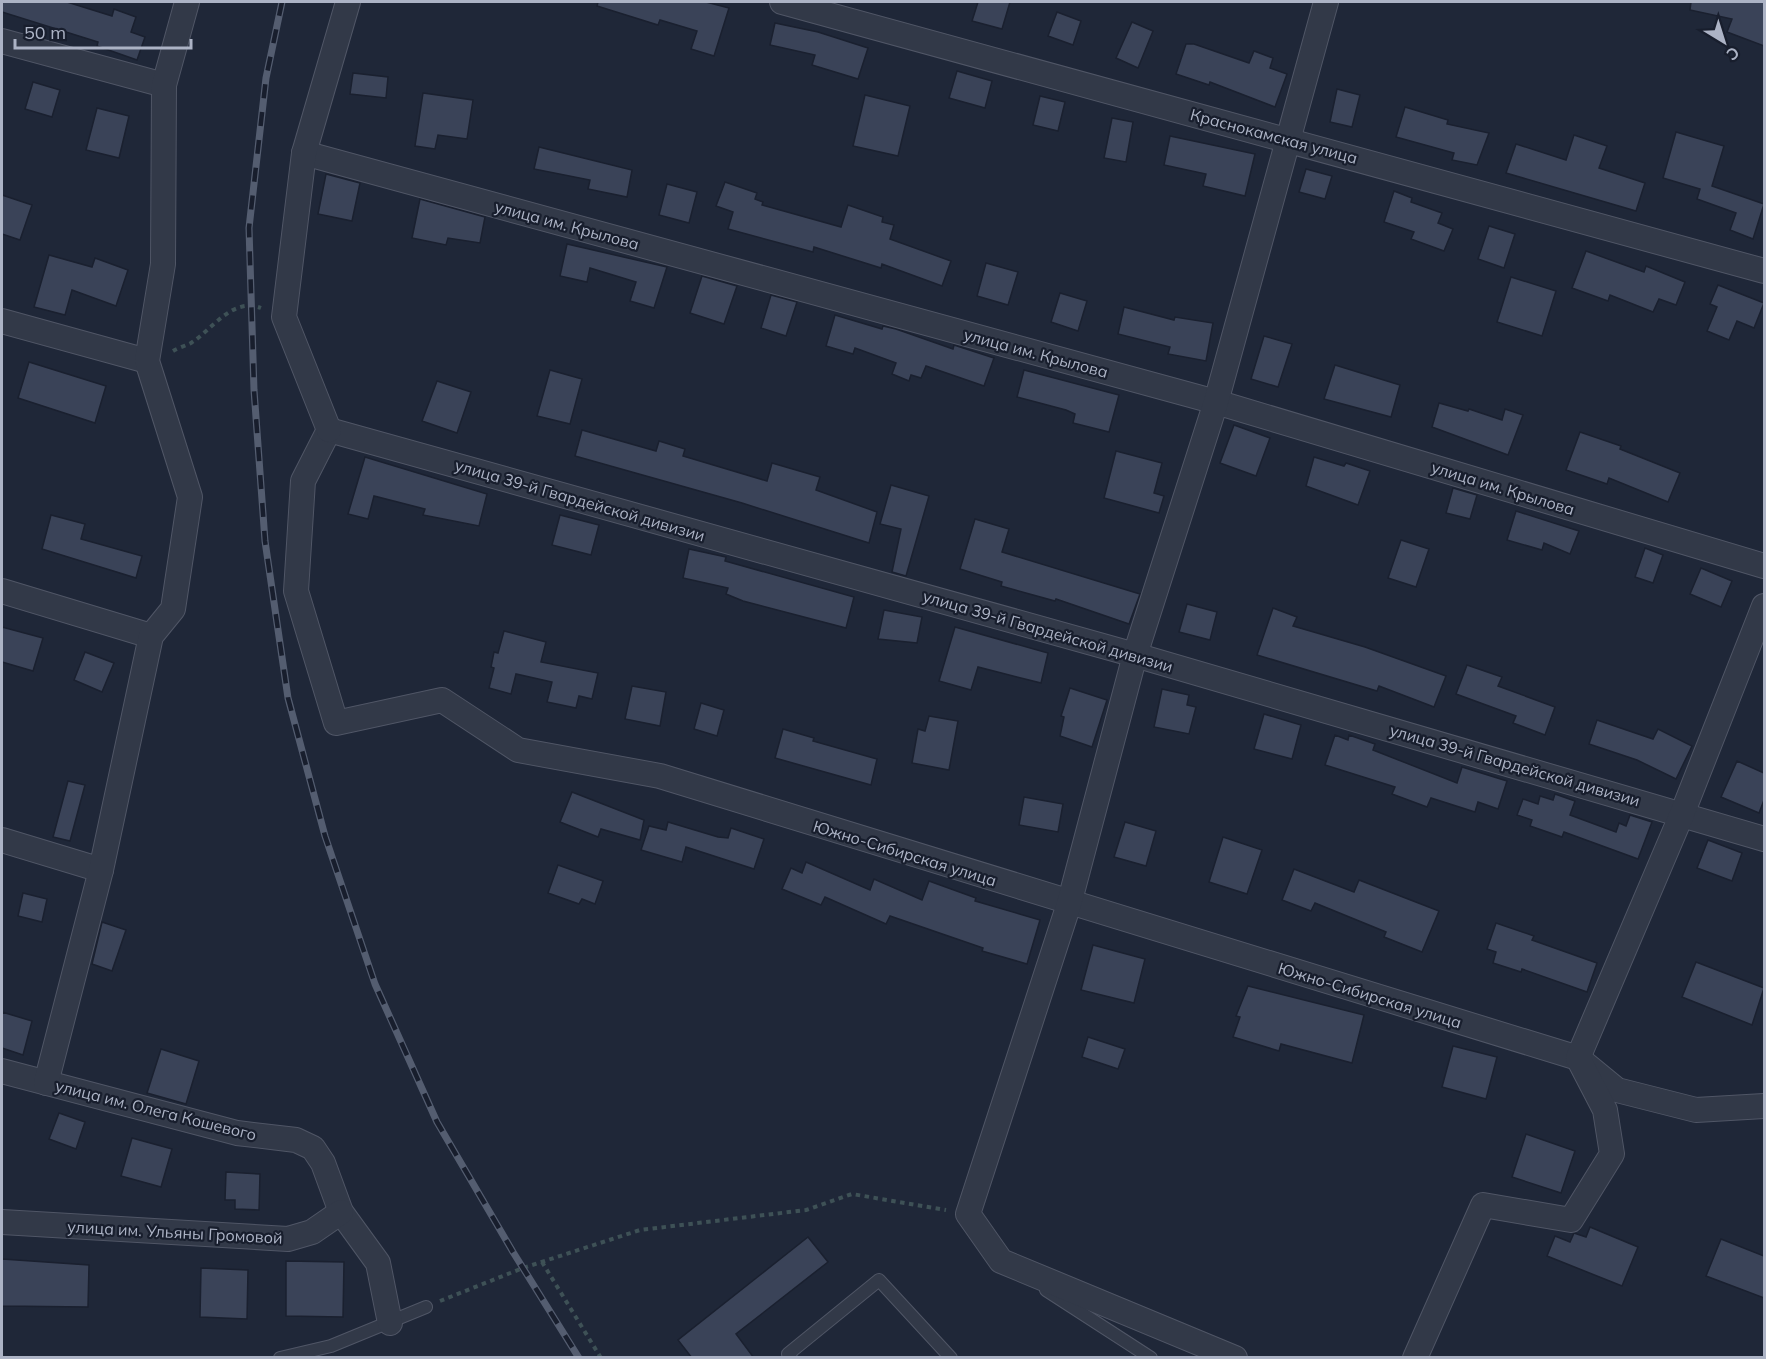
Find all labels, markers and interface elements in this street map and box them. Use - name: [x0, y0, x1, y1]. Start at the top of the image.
- scale bar: [15, 12, 190, 50]
- north arrow: [1694, 12, 1754, 72]
- text: 50 m: [24, 21, 66, 44]
- text: С: [1723, 43, 1744, 65]
- street label: Краснокамская улица: [1188, 104, 1360, 168]
- street label: улица им. Крылова: [493, 196, 641, 254]
- street label: улица им. Крылова: [962, 324, 1110, 382]
- street label: улица 39-й Гвардейской дивизии: [453, 455, 707, 545]
- street label: улица им. Крылова: [1429, 457, 1577, 519]
- street label: улица 39-й Гвардейской дивизии: [921, 586, 1175, 676]
- street label: улица 39-й Гвардейской дивизии: [1388, 720, 1642, 810]
- street label: Южно-Сибирская улица: [811, 816, 999, 890]
- street label: Южно-Сибирская улица: [1276, 958, 1464, 1032]
- street label: улица им. Олега Кошевого: [53, 1075, 259, 1145]
- street label: улица им. Ульяны Громовой: [67, 1216, 283, 1248]

